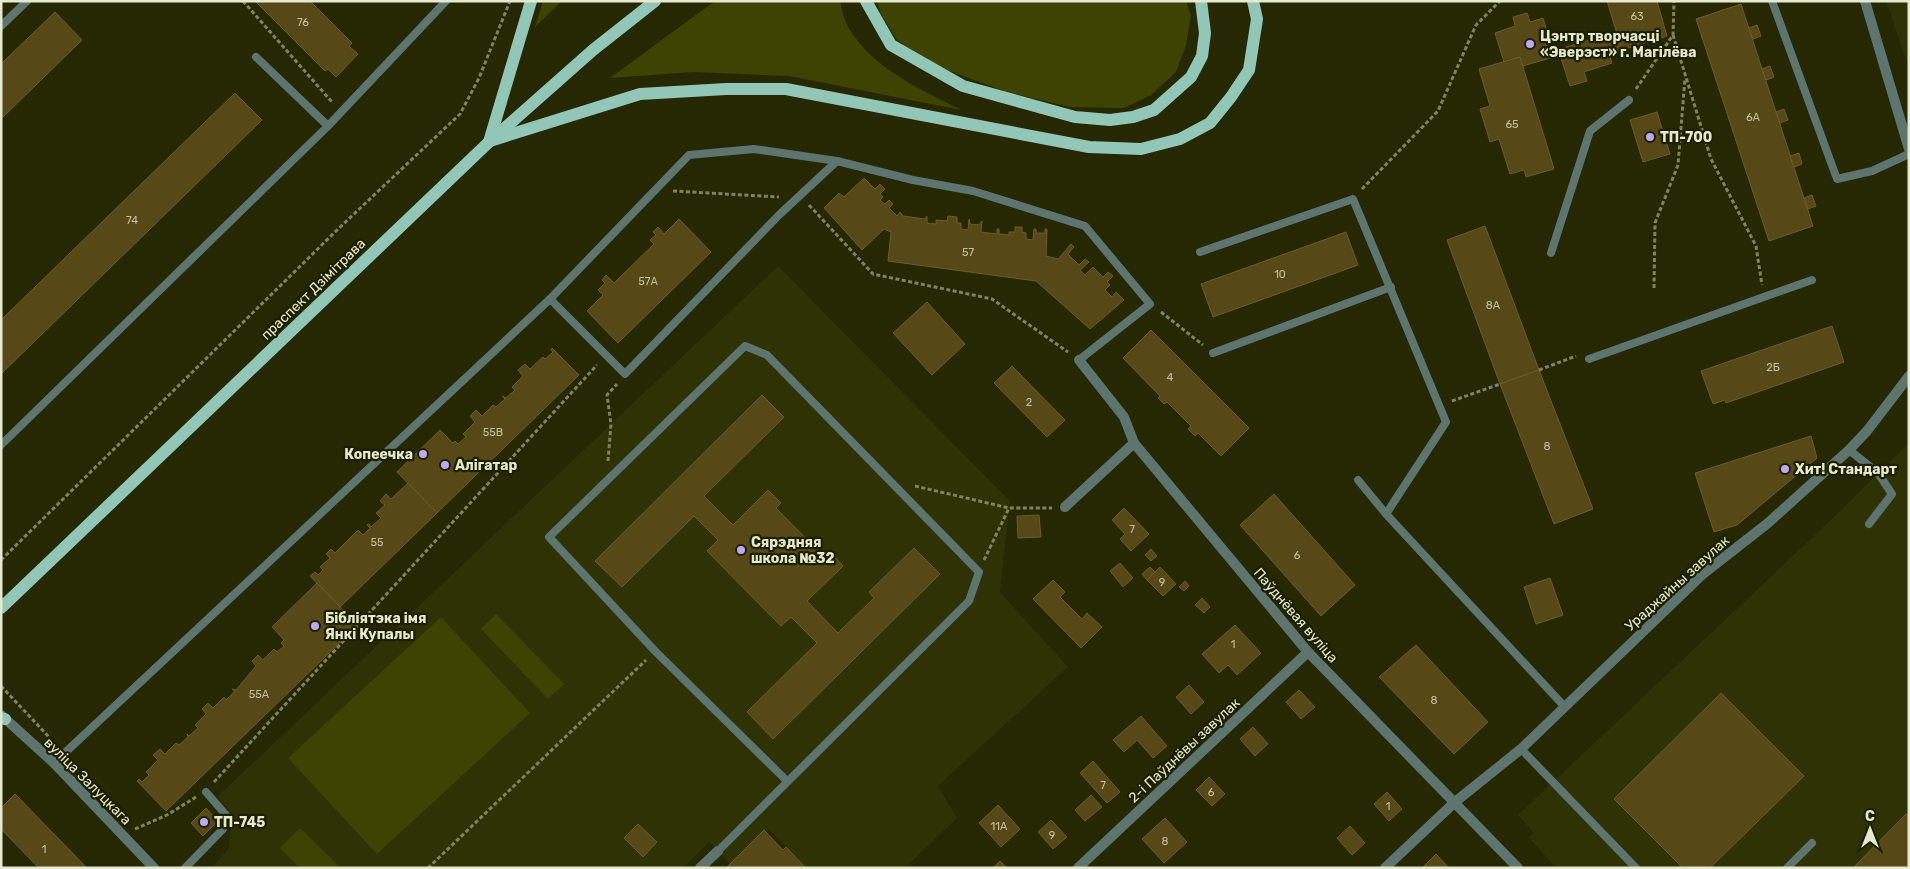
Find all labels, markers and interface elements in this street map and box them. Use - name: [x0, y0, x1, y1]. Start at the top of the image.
- house number: 63: [1630, 10, 1644, 23]
- house number: 76: [297, 16, 309, 29]
- place label: Цэнтр творчасці «Эверэст» г. Магілёва: [1540, 28, 1696, 61]
- marker: Цэнтр творчасці «Эверэст» г. Магілёва: [1524, 38, 1536, 50]
- house number: 6А: [1746, 111, 1761, 124]
- house number: 65: [1505, 118, 1519, 131]
- place label: ТП-700: [1660, 129, 1712, 146]
- marker: ТП-700: [1644, 131, 1656, 143]
- house number: 74: [126, 214, 138, 227]
- street label: праспект Дзімітрава: [258, 235, 369, 344]
- house number: 57: [962, 246, 974, 259]
- house number: 10: [1274, 268, 1286, 281]
- house number: 57А: [638, 275, 658, 288]
- house number: 8А: [1486, 299, 1501, 312]
- house number: 2Б: [1766, 361, 1780, 374]
- house number: 4: [1167, 371, 1174, 384]
- house number: 2: [1026, 396, 1032, 409]
- house number: 55В: [483, 426, 503, 439]
- house number: 8: [1544, 440, 1551, 453]
- place label: Копеечка: [344, 446, 413, 463]
- marker: Копеечка: [417, 448, 429, 460]
- place label: Алігатар: [455, 457, 517, 474]
- marker: Алігатар: [439, 459, 451, 471]
- place label: Хит! Стандарт: [1795, 461, 1897, 478]
- marker: Хит! Стандарт: [1779, 463, 1791, 475]
- house number: 7: [1129, 523, 1135, 536]
- street label: Ураджайны завулак: [1622, 532, 1733, 635]
- place label: Сярэдняя школа №32: [751, 534, 835, 567]
- house number: 55: [370, 536, 384, 549]
- marker: Сярэдняя школа №32: [735, 544, 747, 556]
- house number: 6: [1294, 549, 1301, 562]
- street label: Паўднёвая вуліца: [1250, 565, 1341, 666]
- house number: 9: [1159, 576, 1165, 589]
- place label: Бібліятэка імя Янкі Купалы: [325, 610, 426, 643]
- marker: Бібліятэка імя Янкі Купалы: [309, 620, 321, 632]
- house number: 1: [1231, 638, 1235, 651]
- house number: 55А: [249, 688, 270, 701]
- street label: 2-і Паўднёвы завулак: [1125, 694, 1244, 806]
- house number: 8: [1431, 694, 1438, 707]
- street label: вуліца Залуцкага: [41, 734, 135, 828]
- house number: 7: [1100, 779, 1106, 792]
- house number: 6: [1208, 786, 1215, 799]
- house number: 1: [1386, 800, 1390, 813]
- north arrow: [1845, 804, 1895, 854]
- text: С: [1865, 808, 1875, 825]
- place label: ТП-745: [214, 814, 265, 831]
- marker: ТП-745: [198, 816, 210, 828]
- house number: 11А: [991, 820, 1008, 833]
- house number: 9: [1049, 829, 1055, 842]
- house number: 8: [1162, 835, 1169, 848]
- house number: 1: [42, 843, 46, 856]

